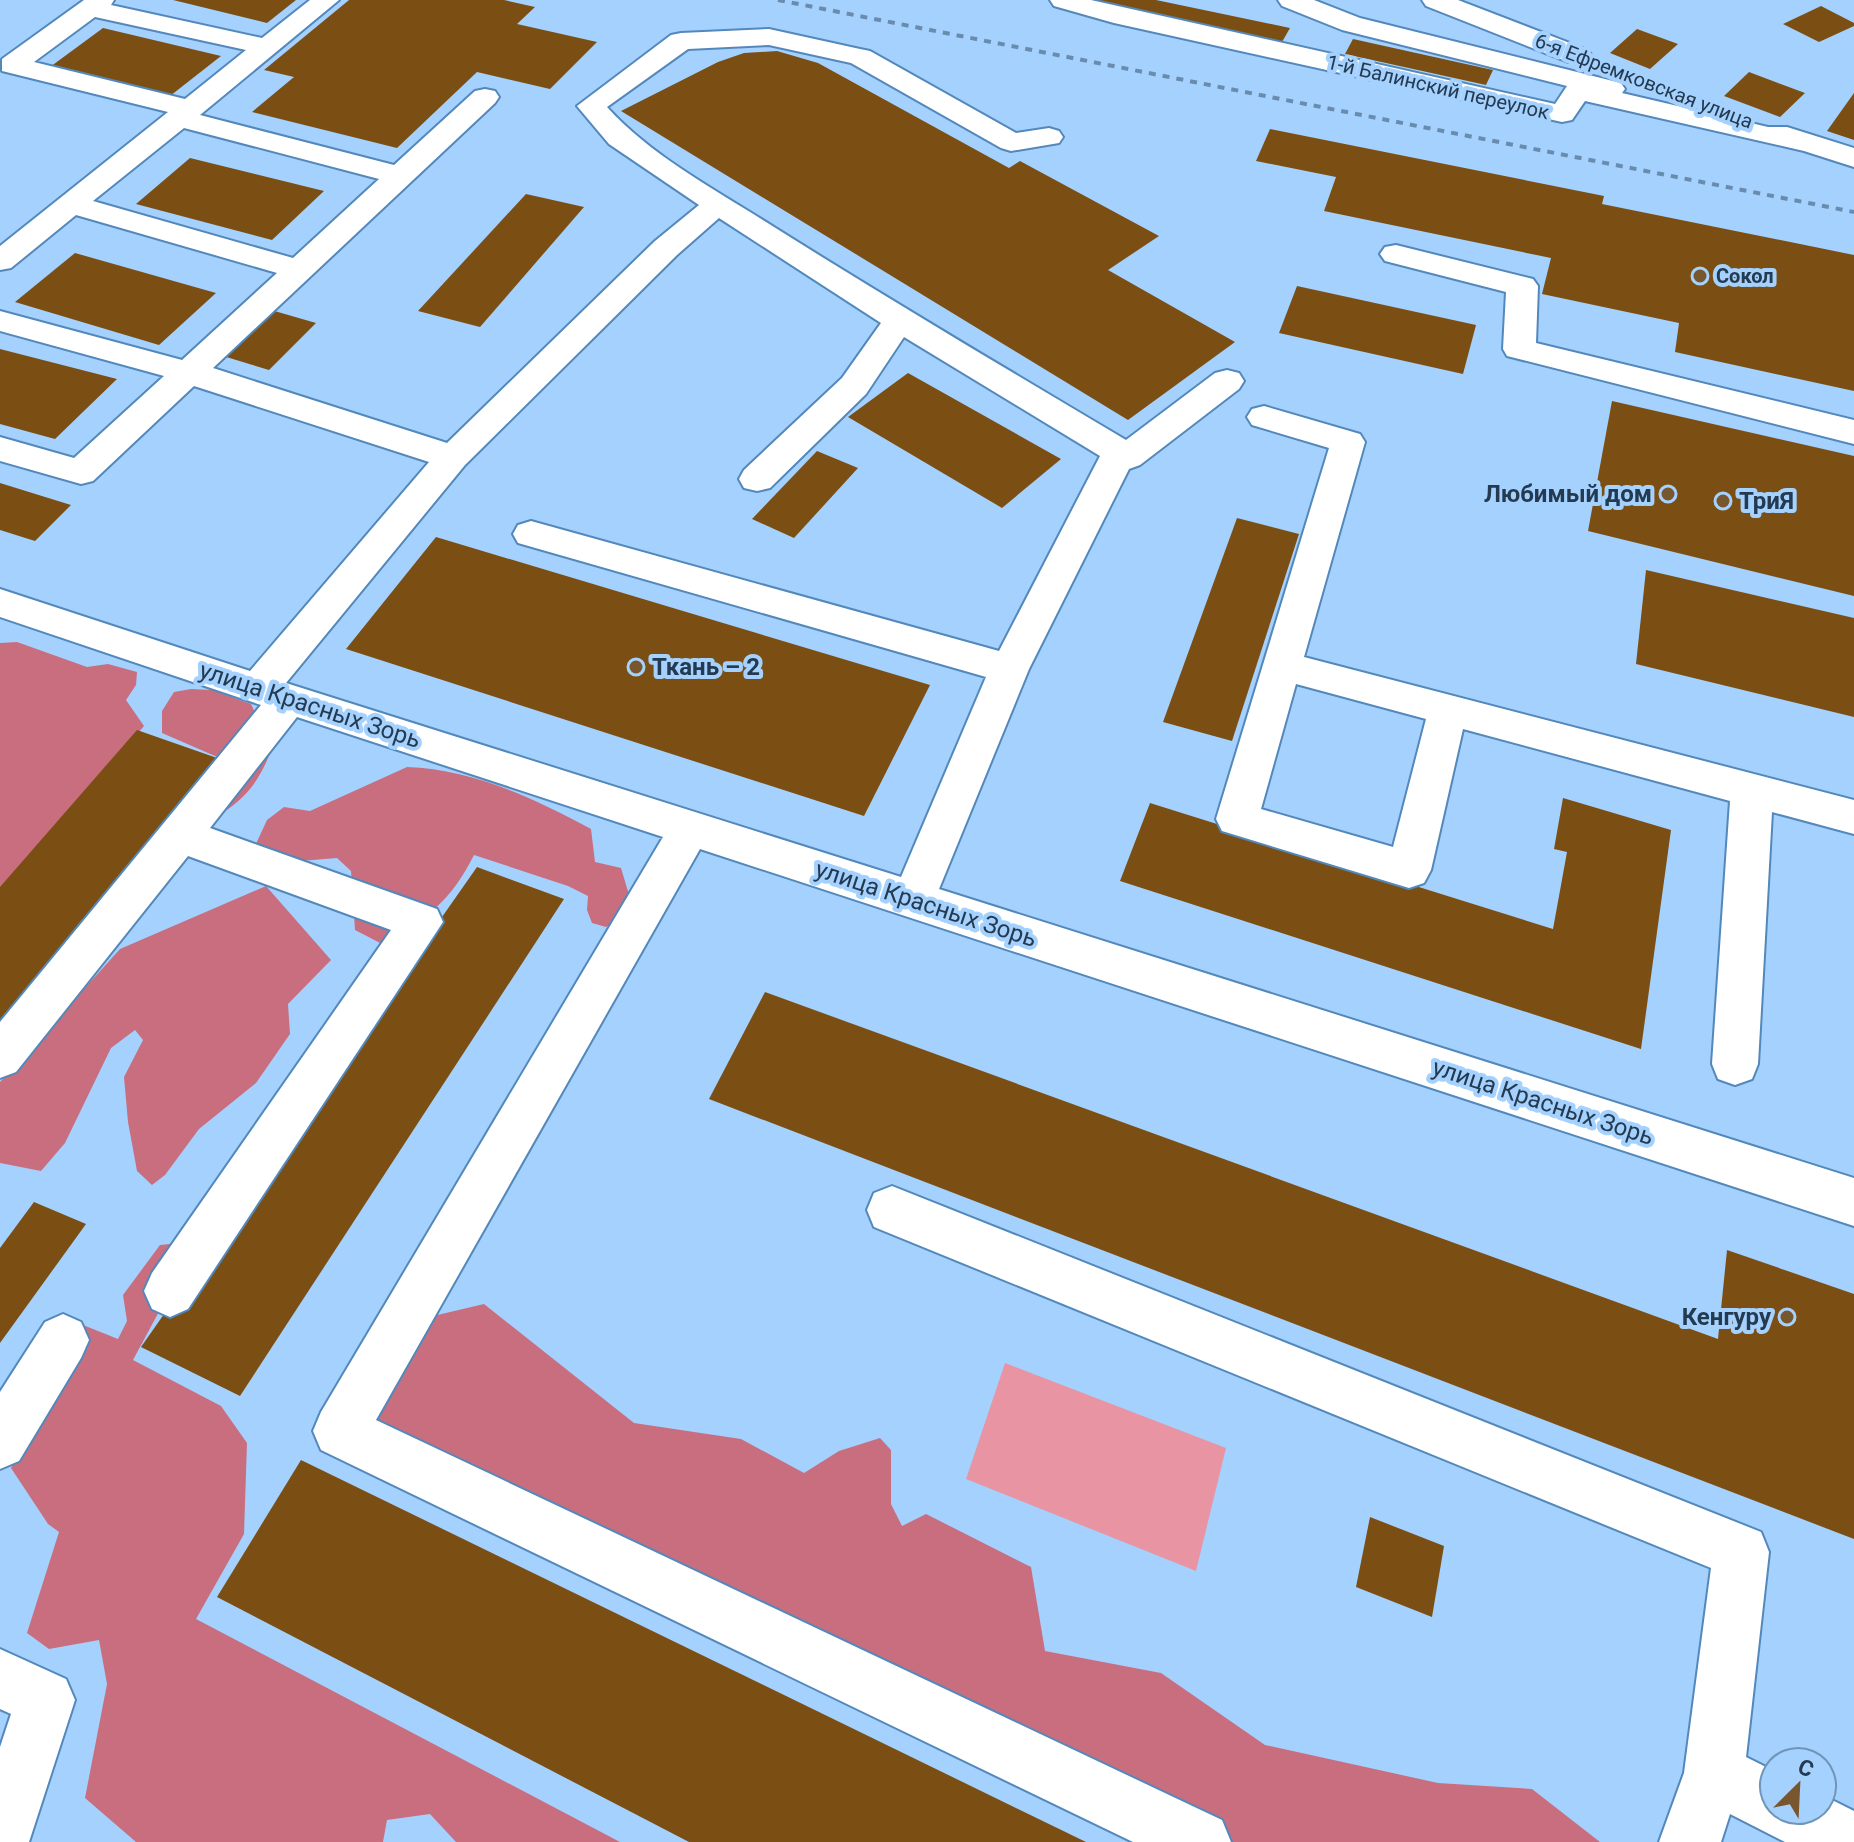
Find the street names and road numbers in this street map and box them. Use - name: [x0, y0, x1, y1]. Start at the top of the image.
- street label: 6-я Ефремковская улица: [1532, 28, 1756, 134]
- street label: 1-й Балинский переулок: [1325, 50, 1552, 124]
- street label: улица Красных Зорь: [196, 656, 424, 754]
- street label: улица Красных Зорь: [812, 855, 1040, 953]
- street label: улица Красных Зорь: [1429, 1053, 1657, 1151]

